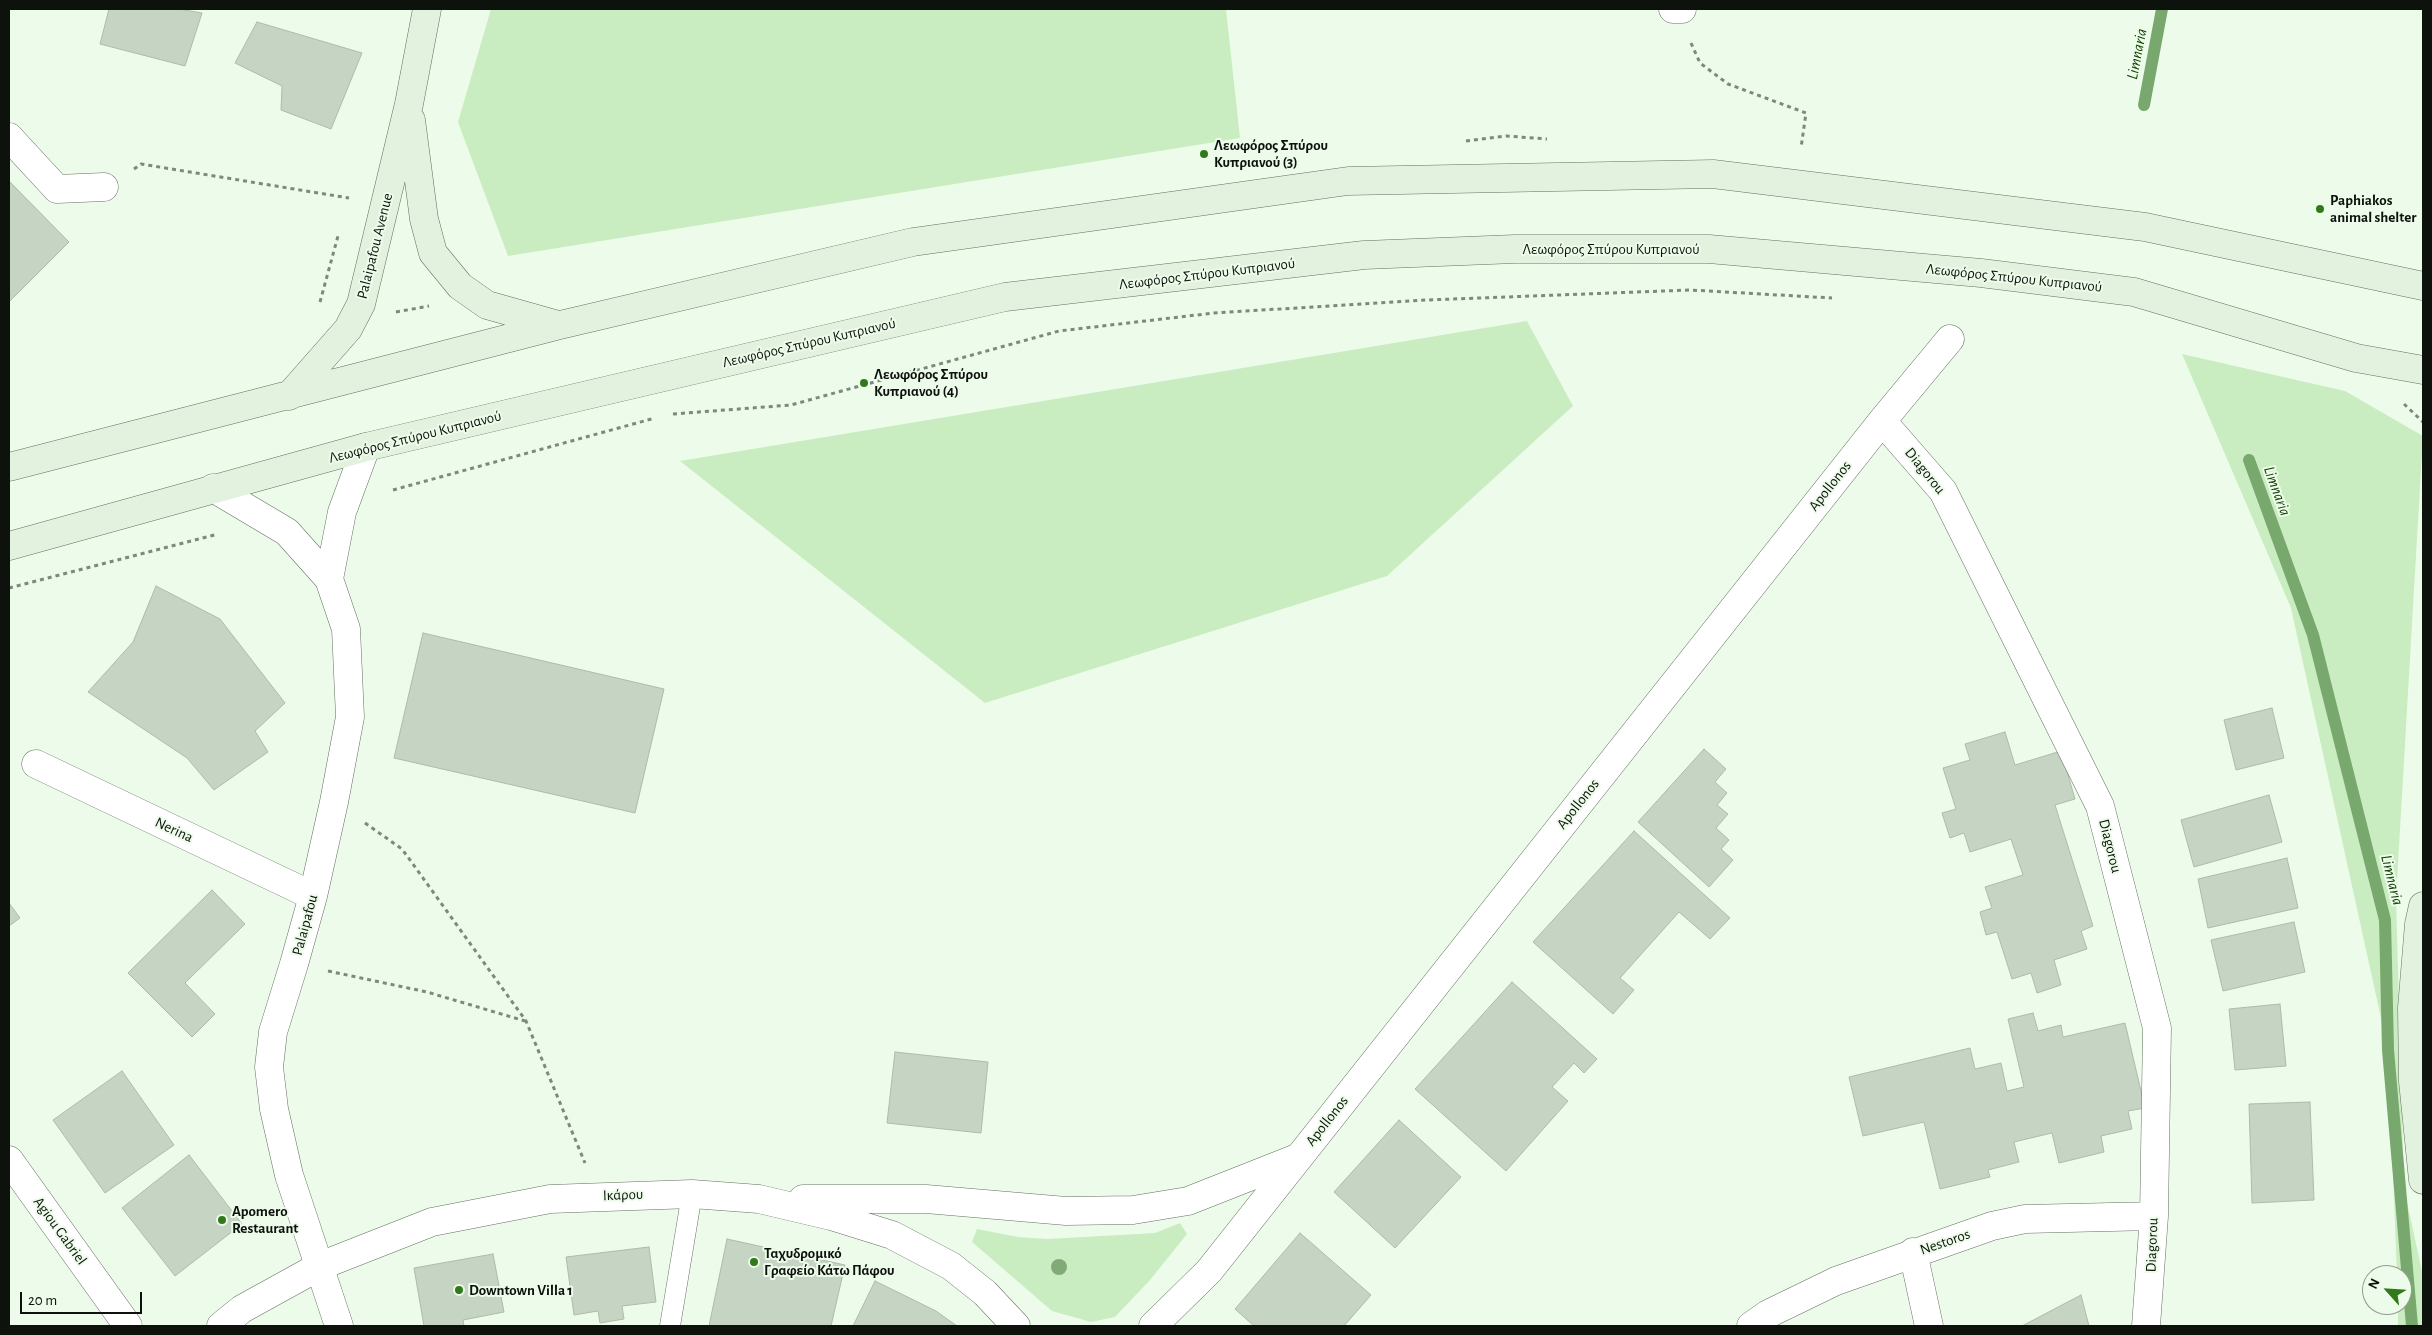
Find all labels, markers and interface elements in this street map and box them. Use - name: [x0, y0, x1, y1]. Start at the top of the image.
- water label: Limnaria: [2123, 27, 2151, 81]
- place label: Λεωφόρος Σπύρου Κυπριανού (3): [1214, 136, 1328, 171]
- marker: Λεωφόρος Σπύρου Κυπριανού (3): [1198, 148, 1210, 160]
- street label: Palaipafou Avenue: [353, 191, 397, 301]
- place label: Paphiakos animal shelter: [2330, 191, 2416, 226]
- marker: Paphiakos animal shelter: [2314, 203, 2326, 215]
- street label: Λεωφόρος Σπύρου Κυπριανού: [1522, 240, 1700, 258]
- street label: Λεωφόρος Σπύρου Κυπριανού: [1118, 254, 1296, 294]
- street label: Λεωφόρος Σπύρου Κυπριανού: [1925, 260, 2103, 296]
- street label: Λεωφόρος Σπύρου Κυπριανού: [721, 314, 897, 372]
- place label: Λεωφόρος Σπύρου Κυπριανού (4): [874, 365, 988, 400]
- marker: Λεωφόρος Σπύρου Κυπριανού (4): [858, 377, 870, 389]
- street label: Λεωφόρος Σπύρου Κυπριανού: [327, 407, 503, 467]
- street label: Diagorou: [1901, 444, 1949, 498]
- street label: Apollonos: [1805, 457, 1855, 515]
- water label: Limnaria: [2259, 463, 2295, 519]
- street label: Apollonos: [1553, 775, 1603, 833]
- street label: Nerina: [152, 813, 196, 847]
- street label: Diagorou: [2095, 817, 2125, 875]
- water label: Limnaria: [2376, 853, 2408, 907]
- street label: Palaipafou: [288, 893, 322, 957]
- street label: Apollonos: [1302, 1092, 1352, 1150]
- street label: Ικάρου: [603, 1185, 643, 1205]
- street label: Agiou Gabriel: [29, 1194, 91, 1268]
- place label: Apomero Restaurant: [232, 1202, 298, 1237]
- marker: Apomero Restaurant: [216, 1214, 228, 1226]
- street label: Diagorou: [2142, 1217, 2162, 1273]
- street label: Nestoros: [1918, 1225, 1972, 1259]
- place label: Ταχυδρομικό Γραφείο Κάτω Πάφου: [764, 1244, 895, 1279]
- marker: Ταχυδρομικό Γραφείο Κάτω Πάφου: [748, 1256, 760, 1268]
- north arrow: [2362, 1265, 2412, 1315]
- text: N: [2366, 1276, 2383, 1291]
- place label: Downtown Villa 1: [469, 1281, 573, 1299]
- scale bar: [22, 1282, 145, 1314]
- marker: Downtown Villa 1: [453, 1284, 465, 1296]
- text: 20 m: [28, 1293, 57, 1308]

